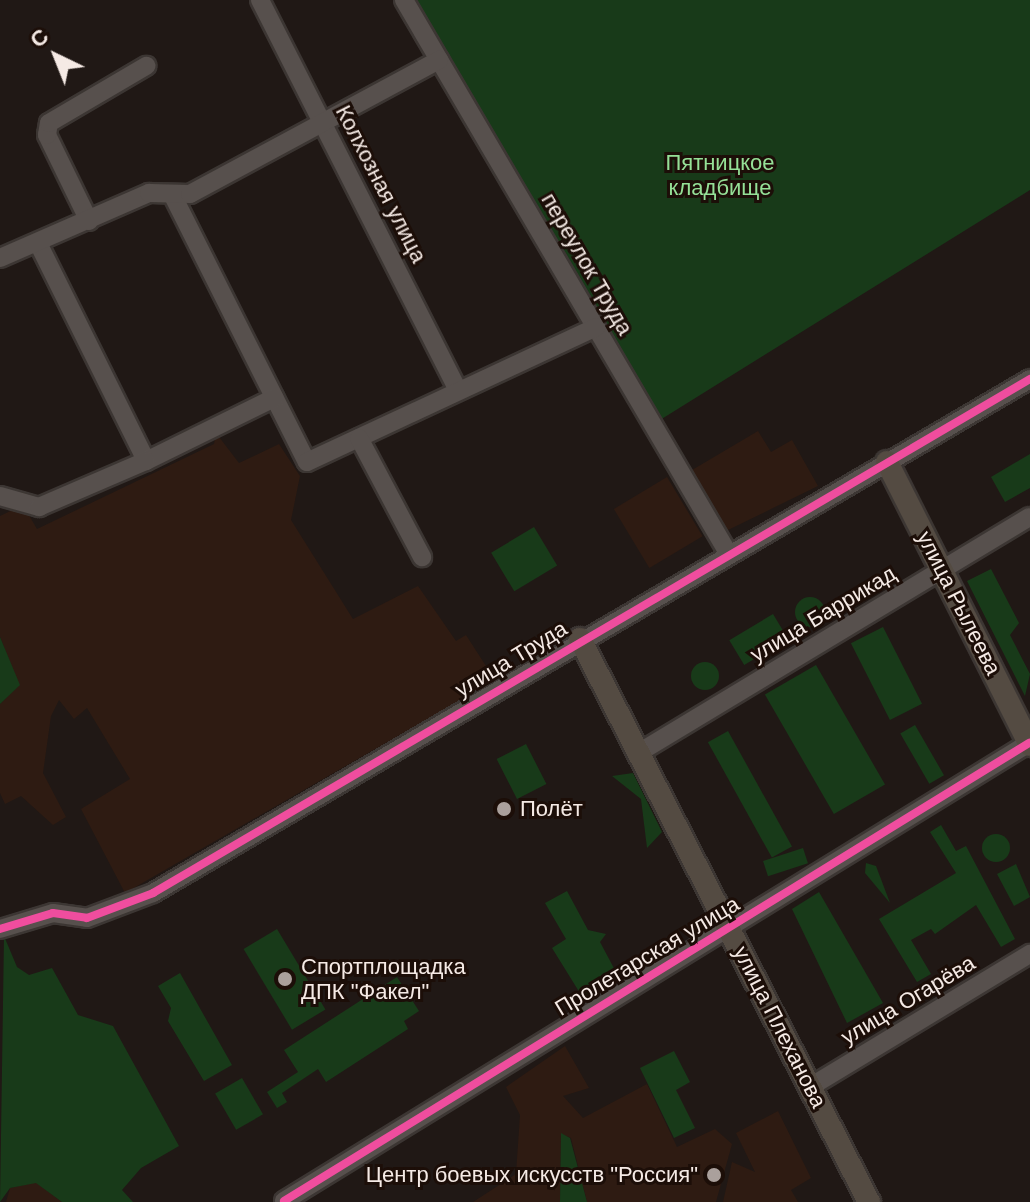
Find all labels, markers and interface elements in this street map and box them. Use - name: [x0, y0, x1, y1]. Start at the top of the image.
- north arrow: [16, 16, 96, 96]
- text: С: [25, 24, 54, 53]
- street label: Колхозная улица: [330, 101, 432, 267]
- park label: Пятницкое кладбище: [665, 149, 775, 200]
- street label: переулок Труда: [536, 188, 638, 340]
- street label: улица Рылеева: [911, 527, 1007, 679]
- street label: улица Баррикад: [745, 560, 901, 668]
- street label: улица Труда: [450, 615, 572, 703]
- place label: Полёт: [520, 796, 583, 822]
- marker: Полёт: [495, 800, 513, 818]
- street label: Пролетарская улица: [550, 891, 744, 1021]
- street label: улица Плеханова: [728, 942, 832, 1112]
- street label: улица Огарёва: [836, 950, 980, 1050]
- place label: Спортплощадка ДПК "Факел": [301, 953, 466, 1004]
- marker: Спортплощадка ДПК "Факел": [276, 970, 294, 988]
- place label: Центр боевых искусств "Россия": [366, 1162, 698, 1188]
- marker: Центр боевых искусств "Россия": [705, 1166, 723, 1184]

